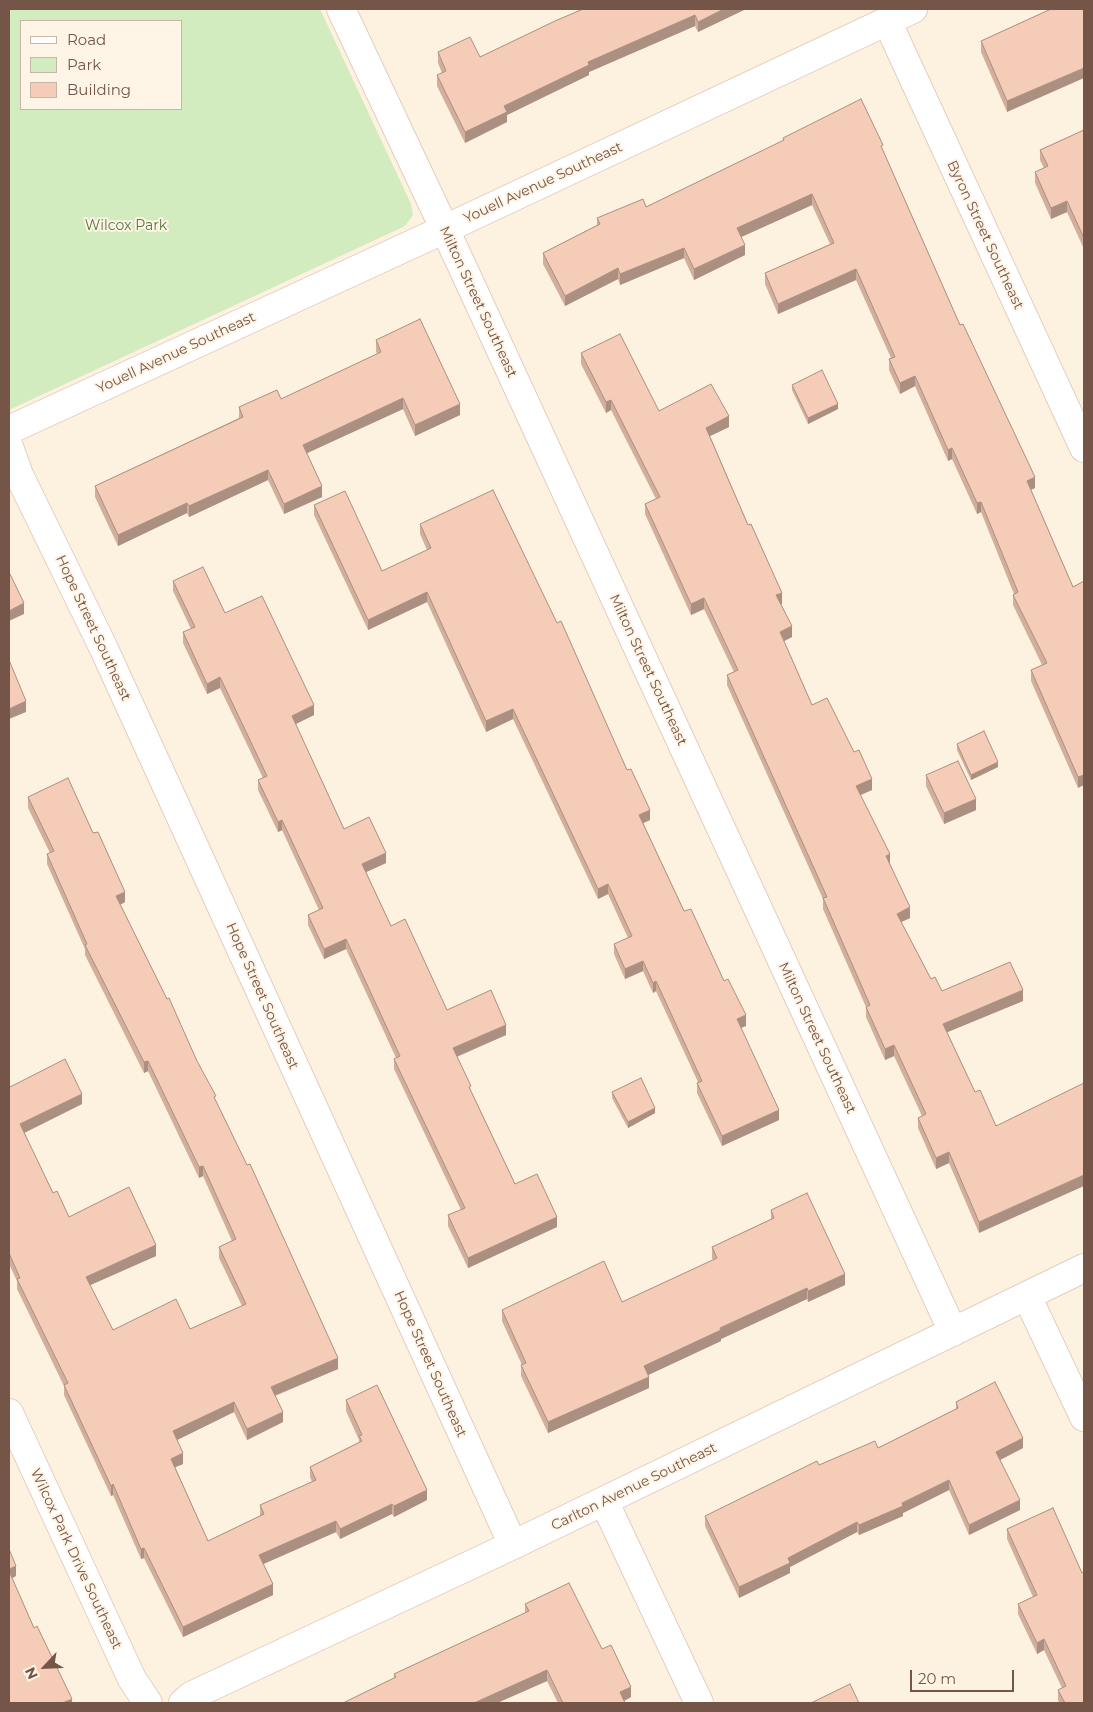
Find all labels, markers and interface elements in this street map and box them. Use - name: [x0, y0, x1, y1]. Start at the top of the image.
- legend: [20, 20, 182, 110]
- text: Road: [67, 30, 106, 49]
- text: Park: [67, 55, 101, 74]
- text: Building: [67, 80, 131, 99]
- street label: Youell Avenue Southeast: [461, 139, 625, 227]
- street label: Byron Street Southeast: [943, 158, 1027, 312]
- park label: Wilcox Park: [85, 218, 167, 234]
- street label: Milton Street Southeast: [436, 224, 520, 380]
- street label: Youell Avenue Southeast: [94, 309, 258, 397]
- street label: Hope Street Southeast: [52, 553, 134, 703]
- street label: Milton Street Southeast: [606, 592, 690, 748]
- street label: Hope Street Southeast: [222, 920, 302, 1072]
- street label: Milton Street Southeast: [775, 960, 859, 1116]
- street label: Hope Street Southeast: [390, 1288, 470, 1440]
- street label: Carlton Avenue Southeast: [549, 1440, 719, 1534]
- street label: Wilcox Park Drive Southeast: [27, 1466, 125, 1652]
- north arrow: [20, 1642, 70, 1692]
- scale bar: [913, 1660, 1017, 1692]
- text: N: [21, 1664, 42, 1682]
- text: 20 m: [918, 1669, 956, 1688]

